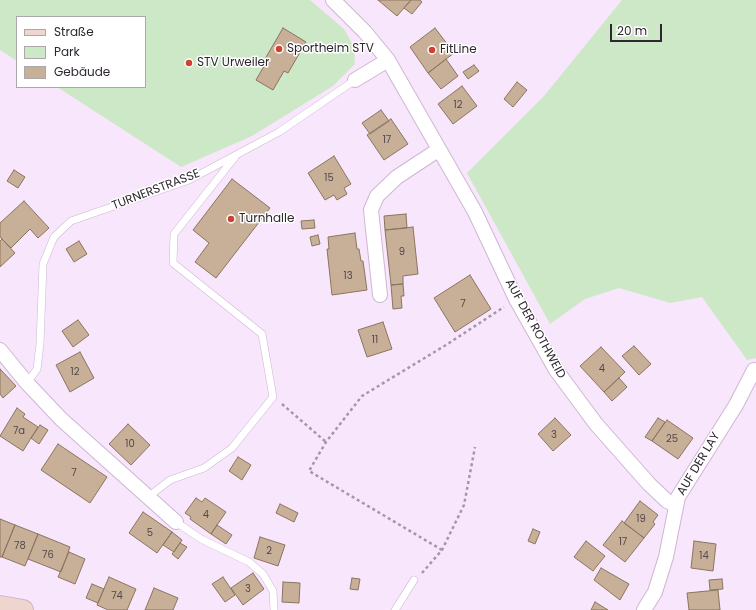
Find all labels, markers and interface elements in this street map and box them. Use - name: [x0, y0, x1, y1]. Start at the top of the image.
- legend: [16, 16, 146, 88]
- scale bar: [612, 16, 664, 42]
- text: 20 m: [617, 22, 647, 39]
- text: Straße: [54, 23, 94, 40]
- place label: Sportheim STV: [287, 42, 374, 56]
- text: Park: [54, 43, 80, 60]
- place label: FitLine: [440, 43, 477, 57]
- marker: Sportheim STV: [274, 44, 284, 54]
- marker: FitLine: [427, 45, 437, 55]
- place label: STV Urweiler: [197, 56, 270, 70]
- marker: STV Urweiler: [184, 58, 194, 68]
- text: Gebäude: [54, 63, 110, 80]
- house number: 12: [454, 99, 462, 111]
- house number: 17: [383, 134, 391, 146]
- street label: TURNERSTRASSE: [110, 167, 202, 213]
- house number: 15: [324, 172, 334, 184]
- place label: Turnhalle: [239, 212, 294, 226]
- marker: Turnhalle: [226, 214, 236, 224]
- house number: 9: [399, 246, 405, 258]
- house number: 13: [343, 270, 353, 282]
- street label: AUF DER ROTHWEID: [502, 277, 568, 381]
- house number: 7: [460, 298, 466, 310]
- house number: 11: [372, 334, 378, 346]
- house number: 4: [599, 363, 605, 375]
- house number: 12: [71, 366, 79, 378]
- house number: 7a: [13, 425, 25, 437]
- house number: 3: [551, 429, 557, 441]
- street label: AUF DER LAY: [675, 430, 723, 498]
- house number: 25: [666, 433, 678, 445]
- house number: 10: [125, 438, 135, 450]
- house number: 7: [71, 467, 77, 479]
- house number: 4: [203, 509, 209, 521]
- house number: 19: [636, 513, 646, 525]
- house number: 5: [147, 527, 153, 539]
- house number: 17: [619, 536, 627, 548]
- house number: 78: [14, 540, 26, 552]
- house number: 2: [266, 545, 272, 557]
- house number: 76: [42, 549, 54, 561]
- house number: 14: [699, 550, 709, 562]
- house number: 3: [245, 583, 251, 595]
- house number: 74: [111, 590, 123, 602]

